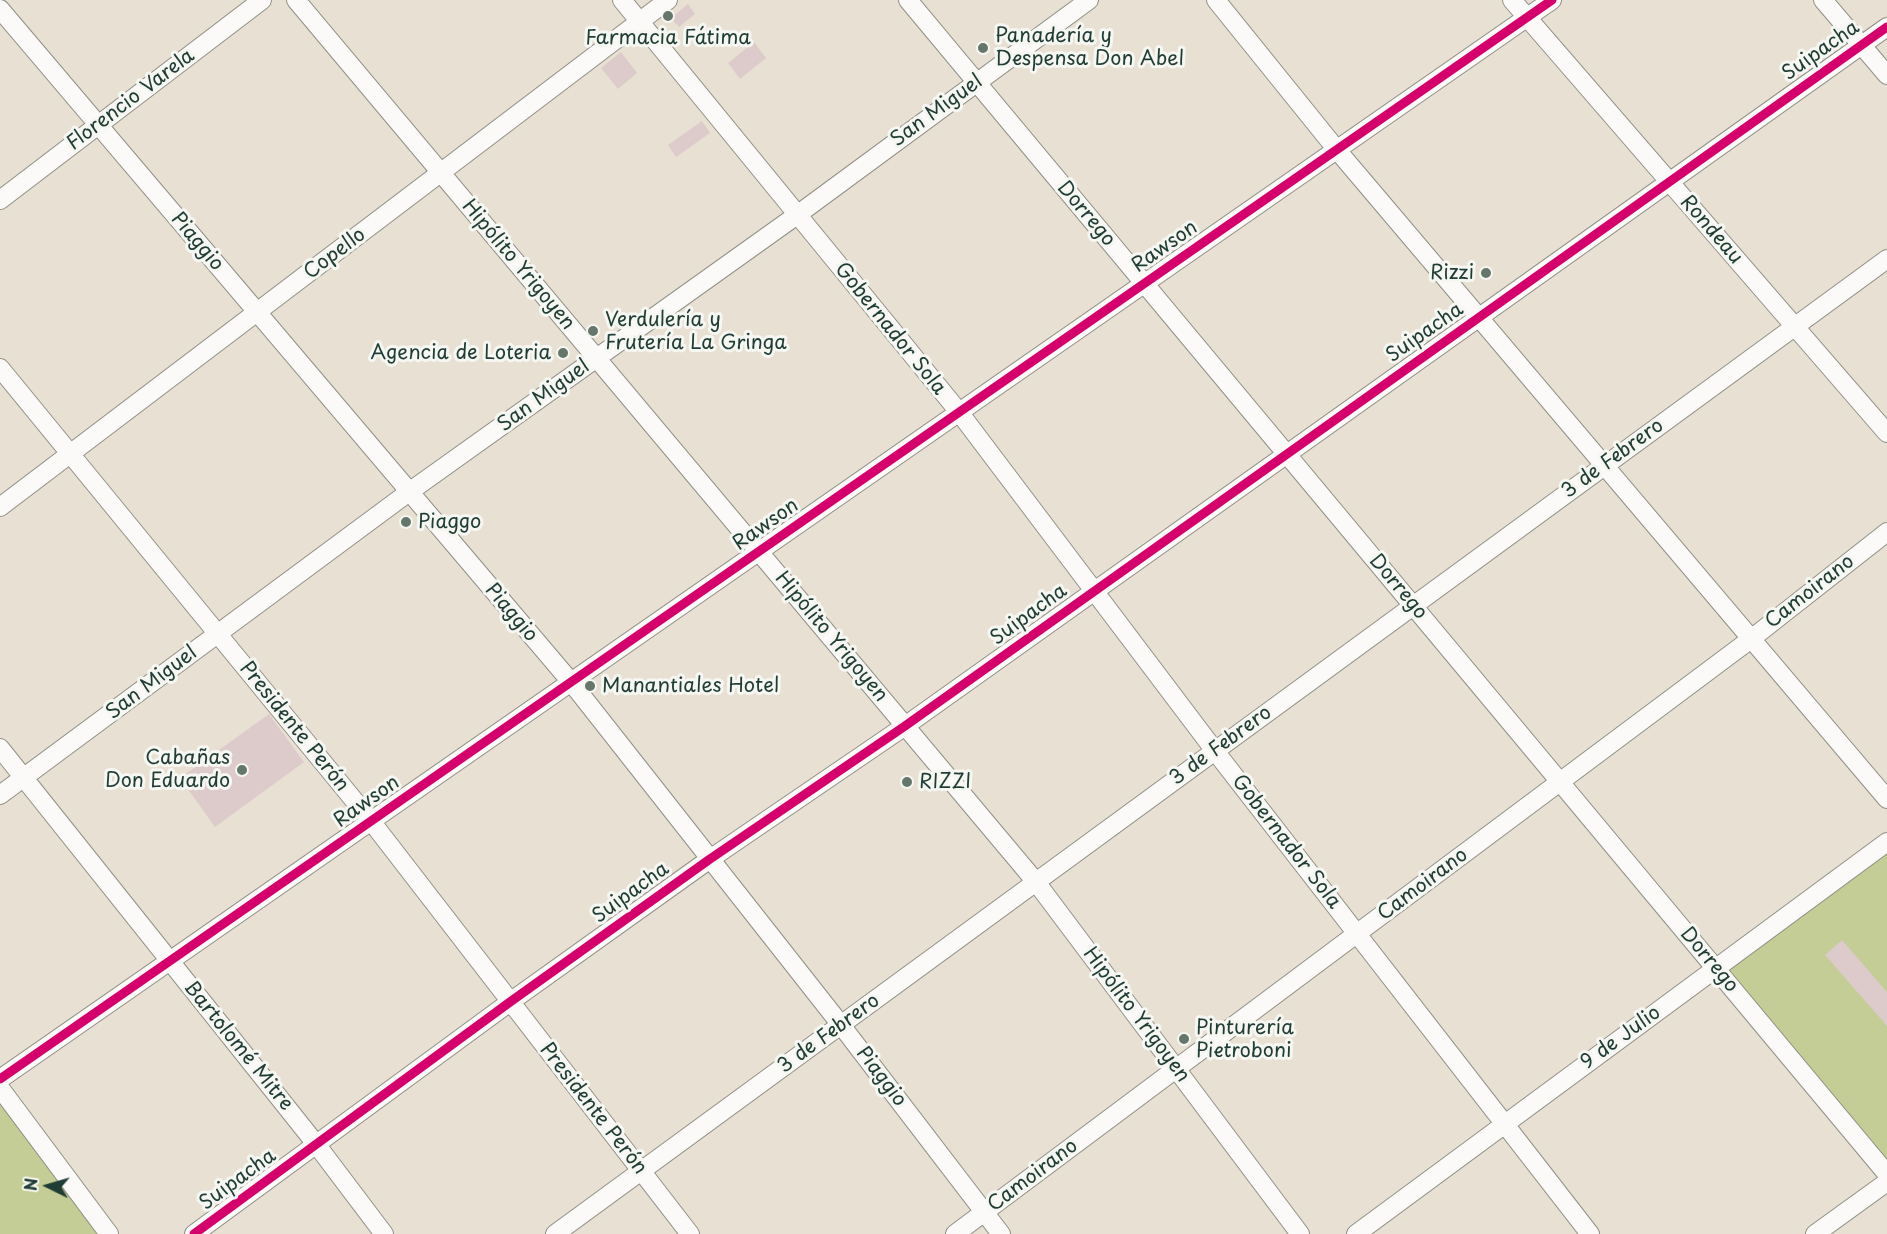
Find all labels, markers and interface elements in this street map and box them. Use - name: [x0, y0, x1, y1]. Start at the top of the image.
- marker: Farmacia Fátima: [661, 9, 675, 23]
- street label: Suipacha: [1778, 16, 1864, 86]
- place label: Panadería y Despensa Don Abel: [995, 24, 1184, 71]
- place label: Farmacia Fátima: [585, 26, 751, 50]
- marker: Panadería y Despensa Don Abel: [976, 41, 990, 55]
- street label: Florencio Varela: [63, 44, 199, 156]
- street label: San Miguel: [887, 70, 987, 152]
- street label: Dorrego: [1052, 176, 1120, 252]
- street label: Rondeau: [1675, 191, 1747, 269]
- street label: Hipólito Yrigoyen: [456, 195, 580, 335]
- street label: Piaggio: [166, 208, 228, 276]
- street label: Rawson: [1128, 216, 1202, 278]
- street label: Copello: [299, 223, 371, 285]
- street label: Gobernador Sola: [829, 258, 951, 400]
- place label: Rizzi: [1430, 261, 1474, 285]
- marker: Rizzi: [1479, 266, 1493, 280]
- street label: Suipacha: [1382, 298, 1468, 368]
- place label: Verdulería y Frutería La Gringa: [605, 308, 787, 355]
- marker: Verdulería y Frutería La Gringa: [586, 324, 600, 338]
- place label: Agencia de Loteria: [370, 341, 551, 365]
- marker: Agencia de Loteria: [556, 346, 570, 360]
- street label: San Miguel: [494, 355, 594, 437]
- street label: 3 de Febrero: [1557, 414, 1669, 504]
- street label: Rawson: [729, 494, 803, 556]
- place label: Piaggo: [418, 510, 481, 534]
- marker: Piaggo: [399, 515, 413, 529]
- street label: Dorrego: [1364, 549, 1432, 625]
- street label: Camoirano: [1761, 550, 1859, 634]
- street label: Hipólito Yrigoyen: [769, 567, 893, 707]
- street label: Piaggio: [480, 579, 542, 647]
- street label: Suipacha: [986, 579, 1072, 651]
- street label: San Miguel: [102, 641, 202, 725]
- street label: Presidente Perón: [234, 657, 354, 797]
- place label: Manantiales Hotel: [602, 674, 779, 698]
- marker: Manantiales Hotel: [583, 679, 597, 693]
- street label: 3 de Febrero: [1165, 701, 1277, 791]
- place label: Cabañas Don Eduardo: [105, 746, 230, 793]
- marker: Cabañas Don Eduardo: [235, 763, 249, 777]
- place label: RIZZI: [919, 770, 971, 794]
- street label: Gobernador Sola: [1226, 770, 1346, 914]
- street label: Rawson: [330, 771, 404, 833]
- marker: RIZZI: [900, 775, 914, 789]
- street label: Camoirano: [1373, 843, 1473, 927]
- street label: Suipacha: [588, 857, 674, 929]
- street label: Dorrego: [1675, 922, 1743, 998]
- street label: Hipólito Yrigoyen: [1077, 943, 1195, 1087]
- street label: Bartolomé Mitre: [178, 976, 298, 1116]
- street label: 3 de Febrero: [773, 989, 885, 1079]
- street label: 9 de Julio: [1576, 1001, 1666, 1075]
- place label: Pinturería Pietroboni: [1196, 1016, 1294, 1063]
- marker: Pinturería Pietroboni: [1177, 1032, 1191, 1046]
- street label: Presidente Perón: [534, 1039, 652, 1179]
- street label: Piaggio: [851, 1042, 911, 1112]
- street label: Camoirano: [983, 1134, 1083, 1218]
- street label: Suipacha: [195, 1144, 281, 1216]
- north arrow: [18, 1156, 78, 1216]
- text: N: [18, 1177, 43, 1192]

